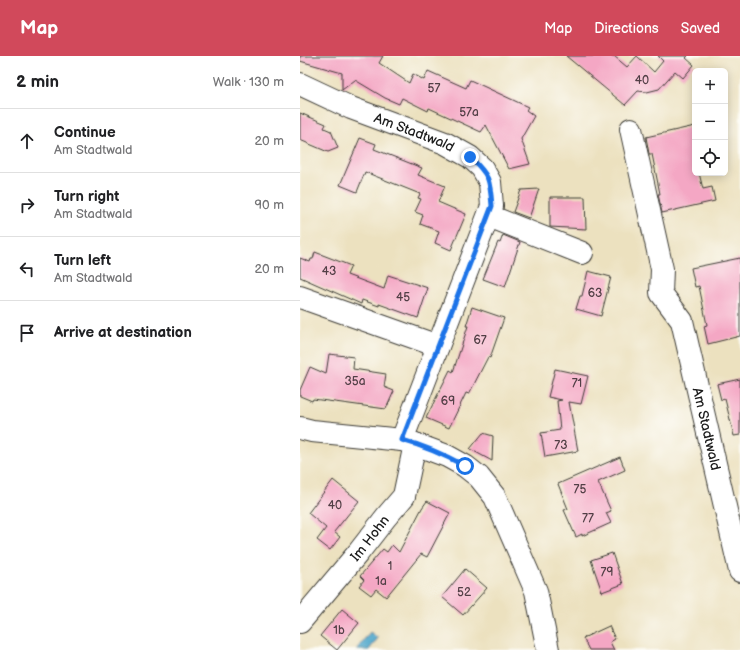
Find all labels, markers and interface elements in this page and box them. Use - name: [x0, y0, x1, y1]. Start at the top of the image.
- text: Map: [20, 17, 58, 40]
- text: Map: [544, 20, 572, 37]
- text: Directions: [594, 20, 659, 37]
- text: Saved: [681, 20, 720, 37]
- map controls: [692, 68, 728, 176]
- button: +: [692, 68, 728, 104]
- text: 2 min: [16, 72, 59, 92]
- house number: 40: [635, 73, 649, 88]
- text: Walk · 130 m: [213, 74, 284, 90]
- house number: 57: [428, 81, 440, 96]
- button: −: [692, 104, 728, 140]
- house number: 57a: [459, 105, 479, 120]
- street label: Am Stadtwald: [372, 109, 458, 155]
- text: Continue: [54, 123, 116, 142]
- icon: ahead: [16, 130, 38, 152]
- text: 20 m: [254, 133, 284, 149]
- button: locate: [692, 140, 728, 176]
- text: Am Stadtwald: [54, 142, 132, 158]
- route end: [461, 148, 479, 166]
- text: Turn right: [54, 187, 119, 206]
- icon: right: [16, 194, 38, 216]
- text: 90 m: [255, 197, 284, 213]
- text: Am Stadtwald: [54, 206, 132, 222]
- text: Turn left: [54, 251, 111, 270]
- icon: left: [16, 258, 38, 280]
- text: 20 m: [254, 261, 284, 277]
- house number: 43: [322, 264, 336, 279]
- text: Am Stadtwald: [54, 270, 132, 286]
- house number: 63: [588, 286, 602, 301]
- house number: 45: [396, 290, 410, 305]
- icon: arrive: [16, 322, 38, 344]
- text: Arrive at destination: [54, 323, 192, 342]
- house number: 67: [473, 333, 487, 348]
- house number: 35a: [344, 374, 366, 389]
- house number: 71: [572, 376, 582, 391]
- street label: Am Stadtwald: [689, 386, 725, 472]
- house number: 69: [441, 394, 455, 409]
- house number: 73: [554, 438, 568, 453]
- route start: [456, 457, 474, 475]
- house number: 75: [574, 482, 587, 497]
- house number: 40: [328, 498, 342, 513]
- house number: 77: [582, 511, 594, 526]
- street label: Im Hohn: [346, 512, 393, 565]
- house number: 1: [388, 559, 392, 574]
- house number: 79: [601, 565, 613, 580]
- house number: 1a: [375, 574, 387, 589]
- house number: 52: [457, 585, 471, 600]
- house number: 1b: [333, 623, 345, 638]

